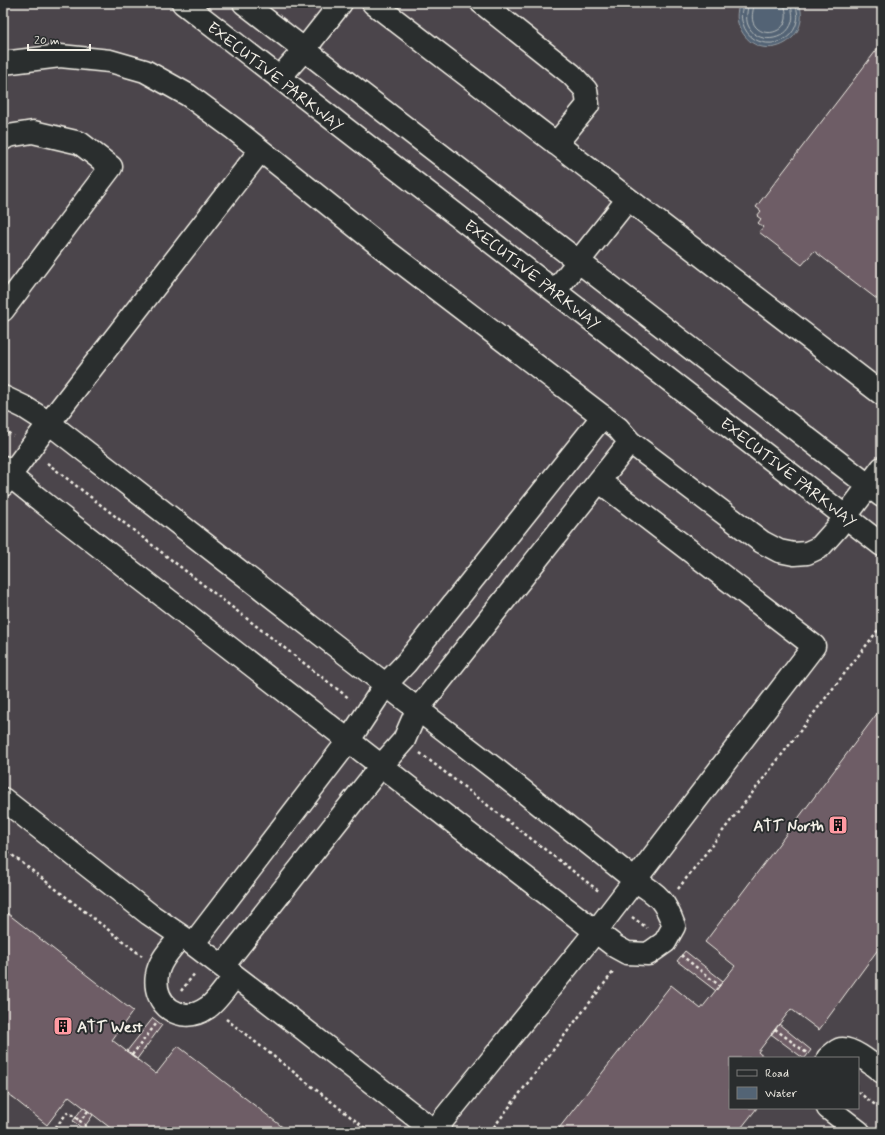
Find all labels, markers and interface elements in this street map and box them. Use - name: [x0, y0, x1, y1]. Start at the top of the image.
- street label: EXECUTIVE PARKWAY: [203, 17, 348, 137]
- scale bar: [28, 26, 90, 52]
- text: 20 m: [34, 33, 60, 49]
- street label: EXECUTIVE PARKWAY: [460, 215, 605, 335]
- street label: EXECUTIVE PARKWAY: [716, 413, 861, 533]
- building icon: ATT North: [827, 814, 849, 836]
- place label: ATT North: [753, 816, 824, 837]
- building icon: ATT West: [52, 1015, 74, 1037]
- place label: ATT West: [77, 1017, 144, 1038]
- legend: [729, 1057, 859, 1109]
- text: Road: [765, 1066, 789, 1082]
- text: Water: [765, 1086, 797, 1102]

